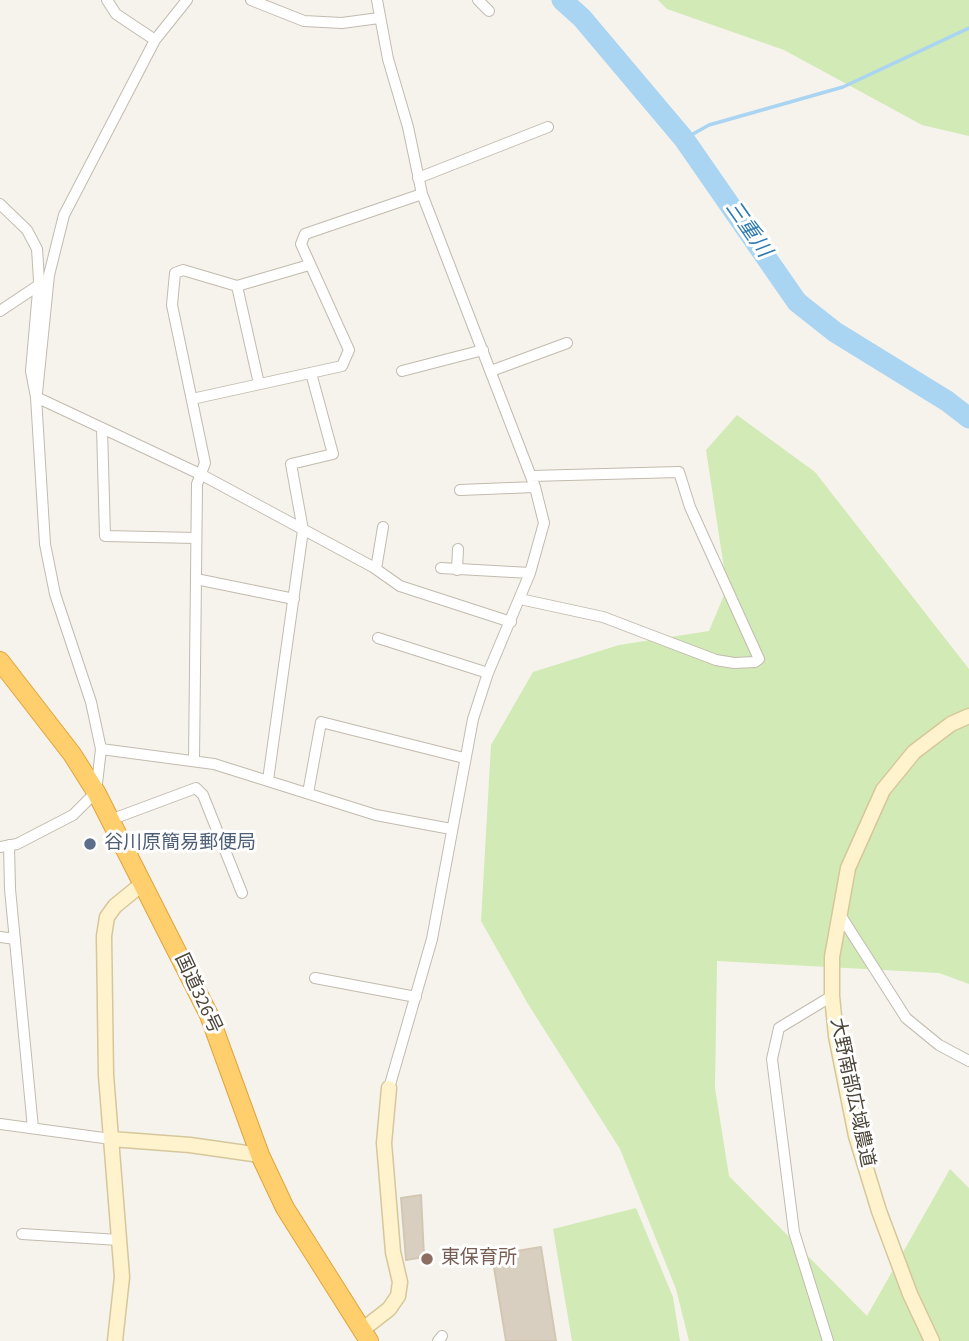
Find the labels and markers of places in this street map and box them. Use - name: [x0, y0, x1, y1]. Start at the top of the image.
- place label: 谷川原簡易郵便局: [104, 833, 256, 855]
- marker: 谷川原簡易郵便局: [82, 836, 98, 852]
- place label: 東保育所: [441, 1248, 517, 1270]
- marker: 東保育所: [419, 1251, 435, 1267]

